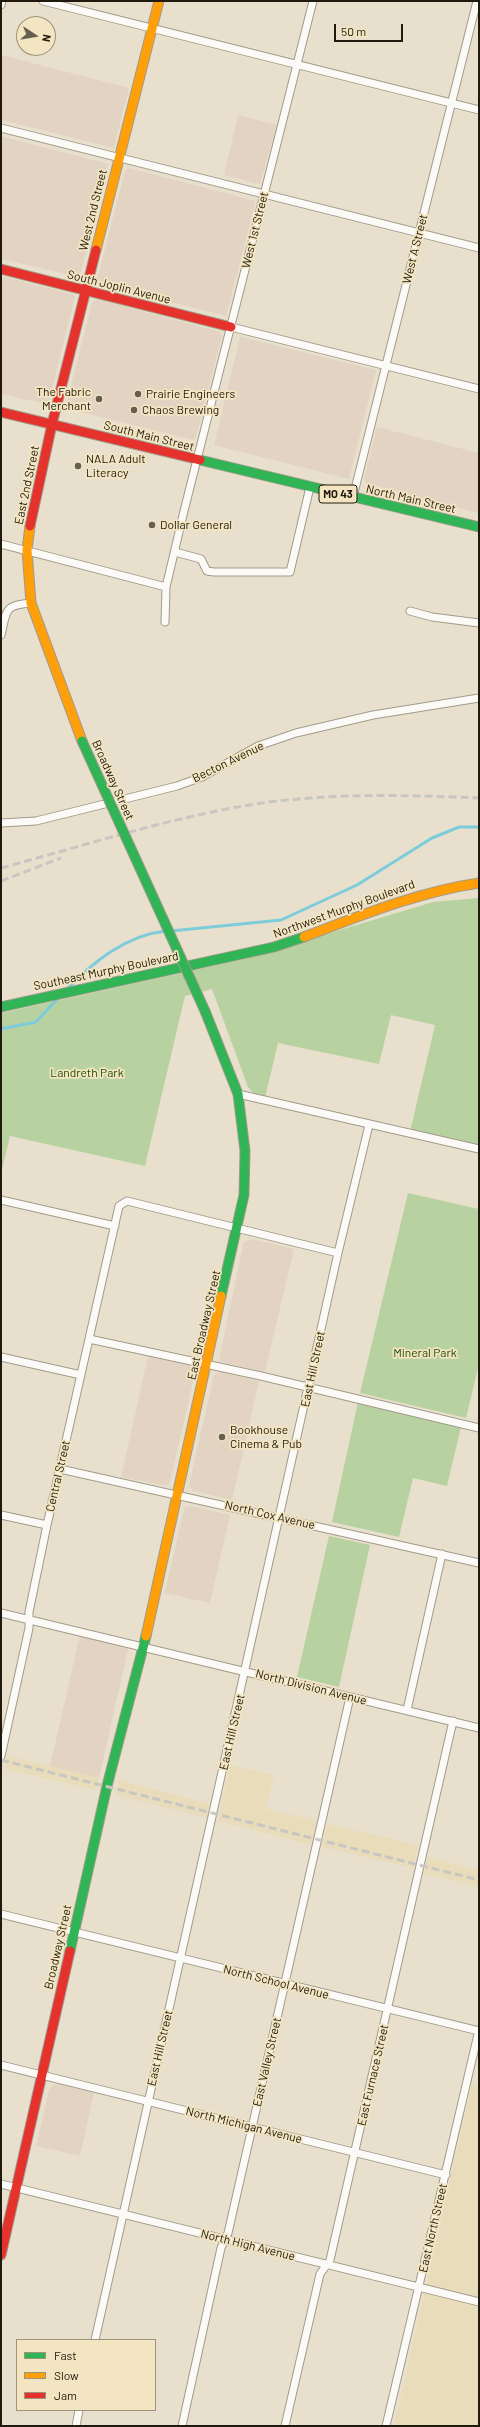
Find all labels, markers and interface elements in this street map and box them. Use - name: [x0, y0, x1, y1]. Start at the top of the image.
- north arrow: [16, 16, 56, 56]
- scale bar: [336, 16, 405, 42]
- text: 50 m: [341, 24, 366, 38]
- text: N: [40, 33, 54, 43]
- street label: West 2nd Street: [76, 168, 110, 252]
- street label: West 1st Street: [239, 190, 271, 270]
- street label: West A Street: [399, 213, 431, 285]
- street label: South Joplin Avenue: [66, 267, 172, 307]
- place label: The Fabric Merchant: [36, 385, 91, 413]
- place label: Prairie Engineers: [146, 387, 235, 401]
- marker: Prairie Engineers: [133, 389, 143, 399]
- marker: The Fabric Merchant: [94, 394, 104, 404]
- place label: Chaos Brewing: [142, 403, 219, 417]
- marker: Chaos Brewing: [129, 405, 139, 415]
- street label: South Main Street: [102, 418, 196, 454]
- street label: East 2nd Street: [12, 444, 42, 526]
- place label: NALA Adult Literacy: [86, 452, 146, 480]
- marker: NALA Adult Literacy: [73, 461, 83, 471]
- street label: North Main Street: [365, 482, 457, 516]
- road number: MO 43: [319, 485, 357, 503]
- place label: Dollar General: [160, 518, 232, 532]
- marker: Dollar General: [147, 520, 157, 530]
- street label: Broadway Street: [89, 738, 137, 822]
- street label: Becton Avenue: [190, 738, 266, 786]
- street label: Northwest Murphy Boulevard: [271, 877, 417, 941]
- street label: Southeast Murphy Boulevard: [32, 949, 180, 993]
- park label: Landreth Park: [50, 1066, 124, 1080]
- street label: East Broadway Street: [184, 1269, 224, 1381]
- street label: East Hill Street: [298, 1330, 328, 1408]
- park label: Mineral Park: [393, 1346, 457, 1360]
- place label: Bookhouse Cinema & Pub: [230, 1423, 302, 1451]
- marker: Bookhouse Cinema & Pub: [217, 1432, 227, 1442]
- street label: Central Street: [43, 1439, 73, 1513]
- street label: North Cox Avenue: [223, 1498, 317, 1532]
- street label: North Division Avenue: [254, 1666, 368, 1708]
- street label: East Hill Street: [216, 1693, 248, 1771]
- street label: Broadway Street: [41, 1903, 75, 1991]
- street label: North School Avenue: [222, 1962, 330, 2002]
- street label: East Hill Street: [144, 2009, 176, 2087]
- street label: East Valley Street: [250, 2016, 284, 2108]
- street label: East Furnace Street: [354, 2023, 392, 2127]
- street label: North Michigan Avenue: [184, 2104, 304, 2146]
- street label: East North Street: [416, 2182, 450, 2274]
- street label: North High Avenue: [199, 2226, 297, 2264]
- legend: [16, 2339, 156, 2411]
- text: Fast: [54, 2348, 77, 2362]
- text: Slow: [54, 2368, 79, 2382]
- text: Jam: [54, 2388, 77, 2402]

